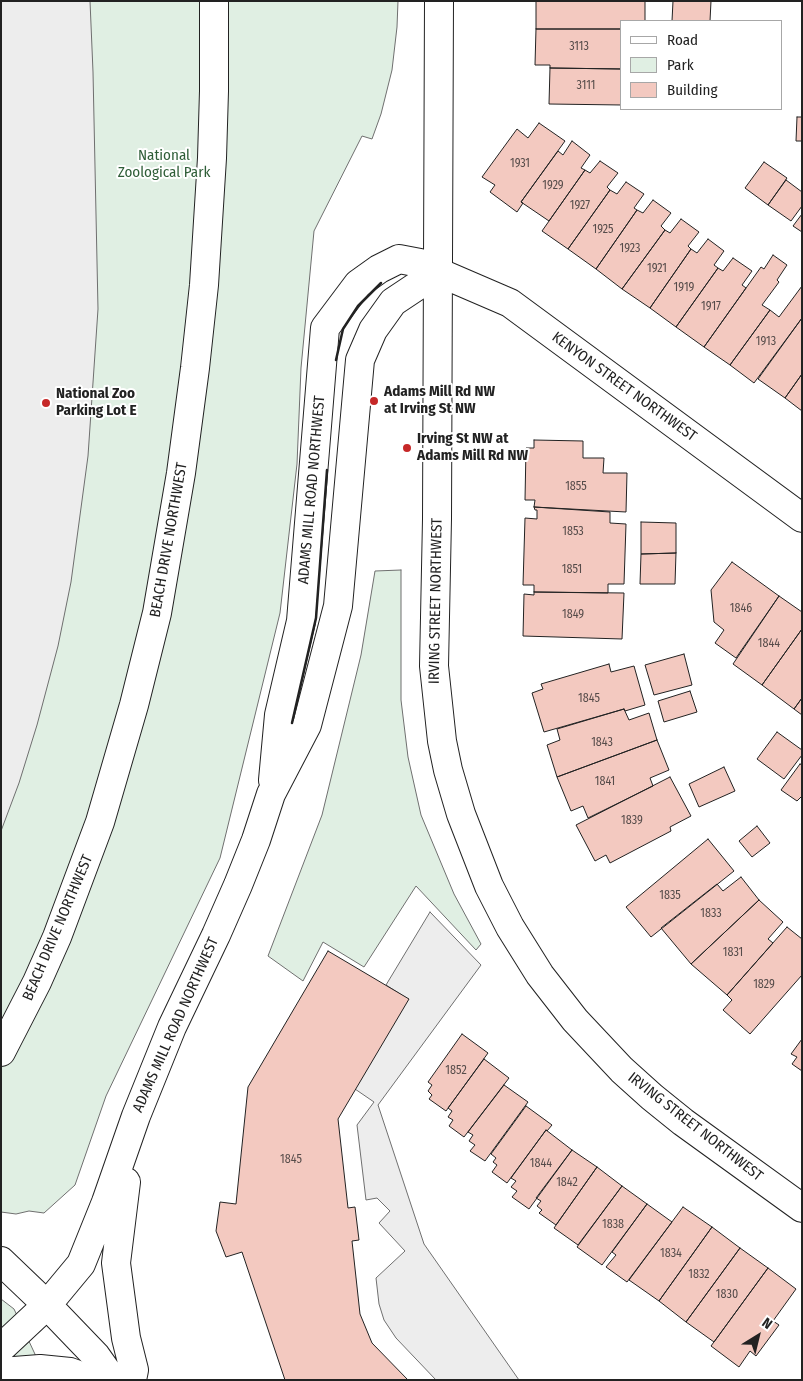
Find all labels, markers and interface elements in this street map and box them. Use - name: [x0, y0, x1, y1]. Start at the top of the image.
- legend: [620, 20, 783, 110]
- text: Road: [667, 31, 698, 49]
- house number: 3113: [569, 40, 589, 54]
- text: Park: [667, 56, 694, 74]
- house number: 3111: [577, 79, 595, 93]
- text: Building: [667, 81, 718, 99]
- park label: National Zoological Park: [118, 147, 210, 182]
- house number: 1931: [510, 157, 530, 171]
- house number: 1929: [542, 179, 564, 193]
- house number: 1927: [570, 199, 590, 213]
- house number: 1925: [592, 223, 614, 237]
- house number: 1923: [620, 242, 640, 256]
- house number: 1921: [647, 262, 667, 276]
- house number: 1919: [674, 281, 694, 295]
- house number: 1917: [701, 300, 721, 314]
- street label: KENYON STREET NORTHWEST: [548, 328, 700, 446]
- house number: 1913: [756, 335, 776, 349]
- place label: Adams Mill Rd NW at Irving St NW: [384, 383, 495, 418]
- place label: National Zoo Parking Lot E: [56, 385, 137, 420]
- street label: ADAMS MILL ROAD NORTHWEST: [295, 395, 329, 585]
- marker: Adams Mill Rd NW at Irving St NW: [368, 395, 380, 407]
- marker: National Zoo Parking Lot E: [40, 397, 52, 409]
- place label: Irving St NW at Adams Mill Rd NW: [417, 430, 528, 465]
- marker: Irving St NW at Adams Mill Rd NW: [401, 442, 413, 454]
- street label: BEACH DRIVE NORTHWEST: [147, 461, 191, 619]
- house number: 1855: [565, 480, 587, 494]
- street label: IRVING STREET NORTHWEST: [426, 518, 446, 684]
- house number: 1853: [562, 525, 584, 539]
- house number: 1851: [562, 563, 582, 577]
- house number: 1846: [730, 602, 752, 616]
- house number: 1849: [562, 608, 584, 622]
- house number: 1844: [758, 637, 780, 651]
- house number: 1845: [578, 692, 600, 706]
- house number: 1843: [591, 736, 613, 750]
- house number: 1841: [595, 775, 615, 789]
- house number: 1839: [621, 814, 643, 828]
- street label: BEACH DRIVE NORTHWEST: [19, 852, 97, 1004]
- house number: 1835: [659, 889, 681, 903]
- house number: 1833: [700, 907, 722, 921]
- street label: ADAMS MILL ROAD NORTHWEST: [129, 935, 223, 1115]
- house number: 1831: [723, 946, 743, 960]
- house number: 1829: [753, 978, 775, 992]
- house number: 1852: [445, 1064, 467, 1078]
- street label: IRVING STREET NORTHWEST: [624, 1069, 766, 1185]
- house number: 1845: [280, 1153, 302, 1167]
- house number: 1844: [530, 1157, 552, 1171]
- house number: 1842: [556, 1176, 578, 1190]
- house number: 1838: [602, 1218, 624, 1232]
- house number: 1834: [660, 1247, 682, 1261]
- house number: 1832: [688, 1268, 710, 1282]
- house number: 1830: [716, 1288, 738, 1302]
- north arrow: [733, 1311, 783, 1361]
- text: N: [759, 1314, 775, 1333]

